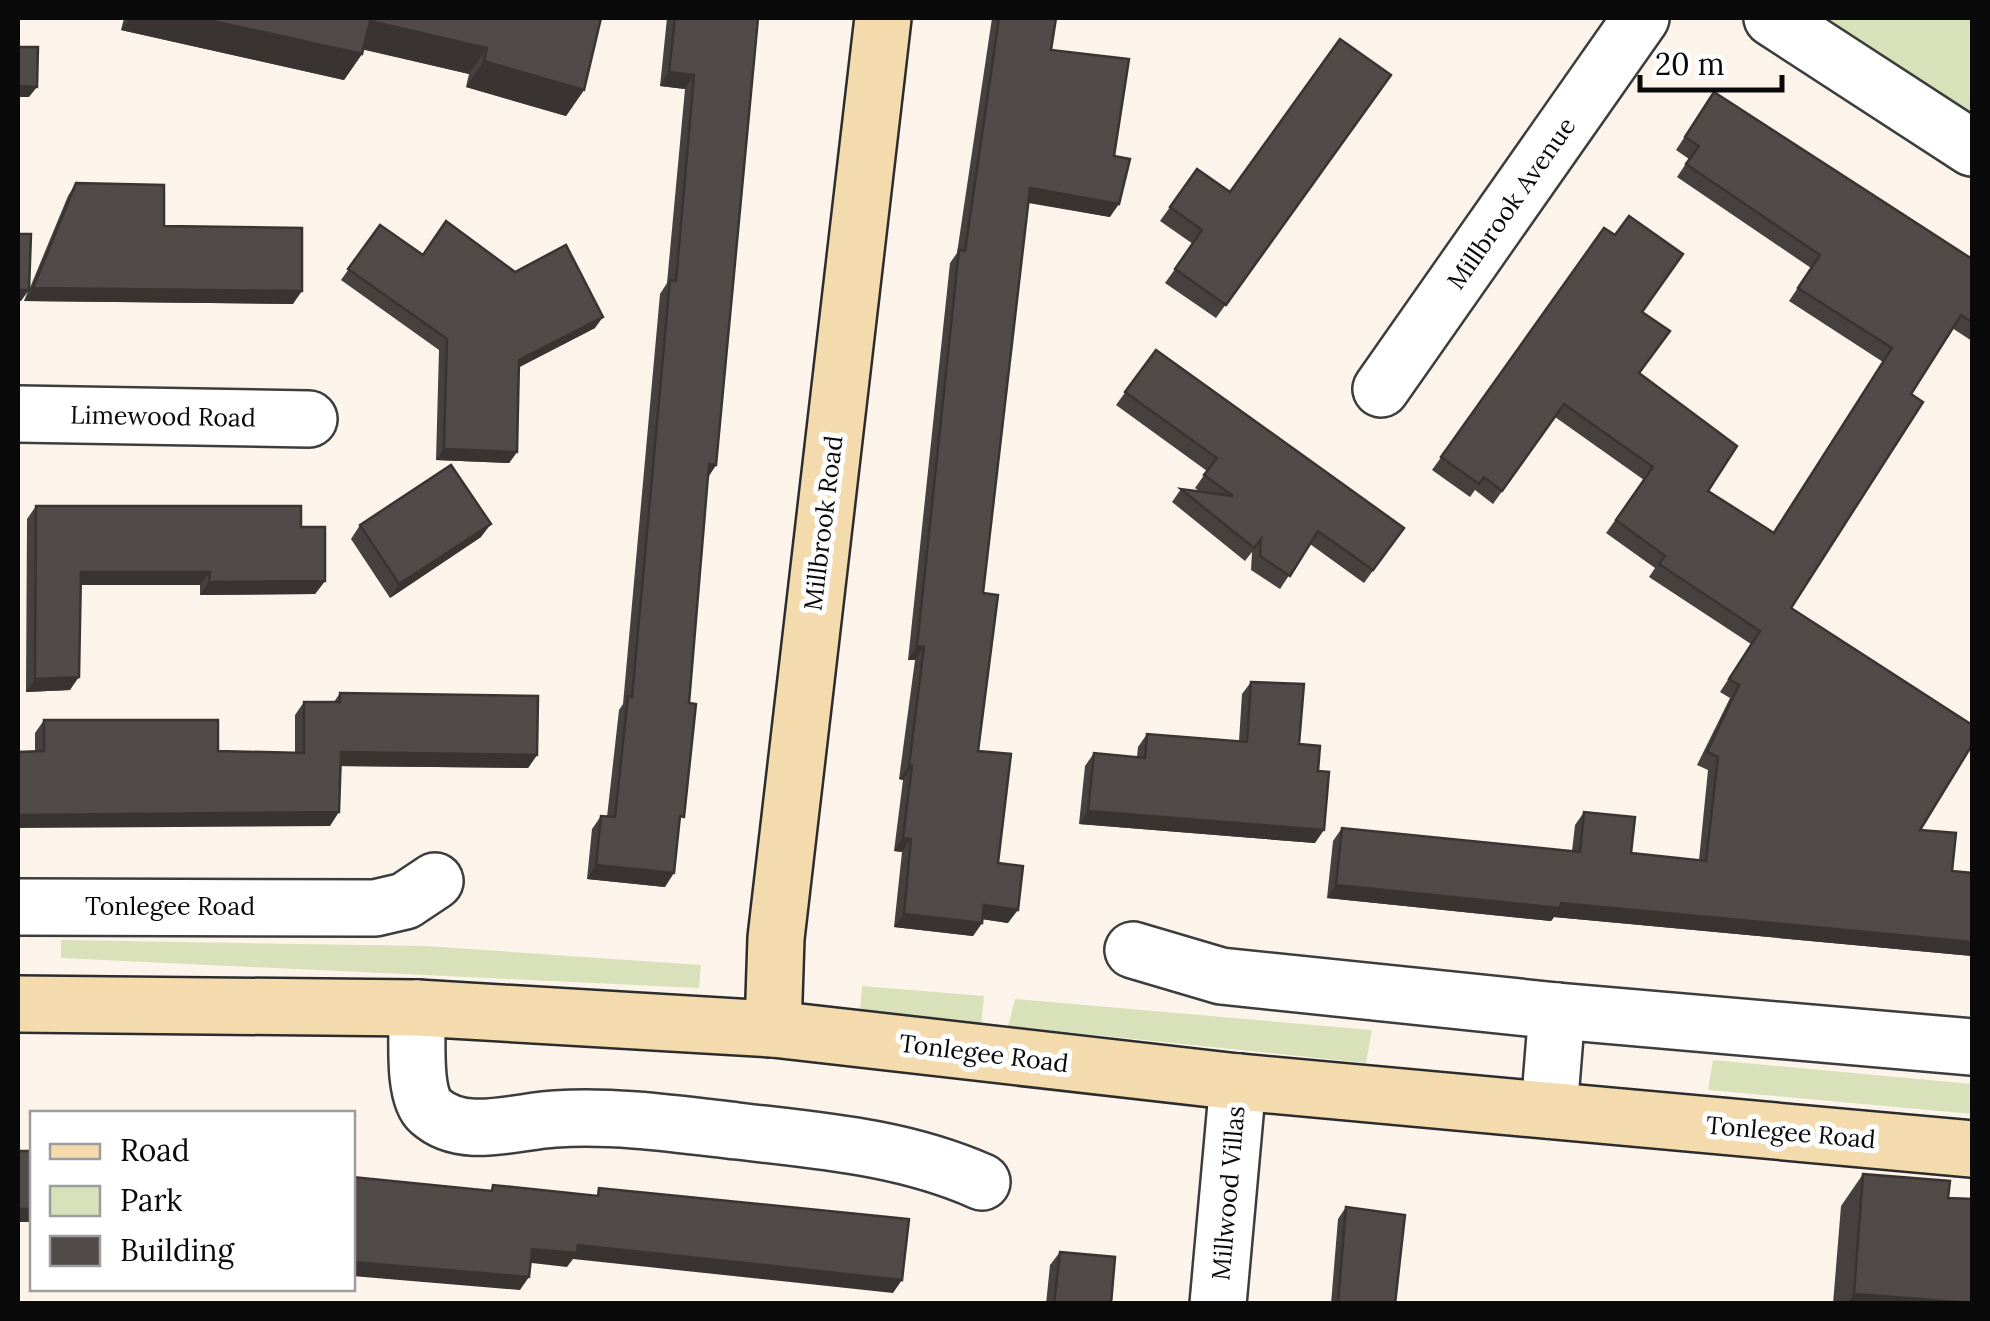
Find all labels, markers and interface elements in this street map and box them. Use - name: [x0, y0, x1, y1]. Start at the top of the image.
- scale bar: [1640, 30, 1782, 92]
- text: 20 m: [1655, 45, 1724, 83]
- street label: Millbrook Avenue: [1440, 111, 1582, 295]
- street label: Limewood Road: [70, 398, 256, 434]
- street label: Millbrook Road: [796, 434, 850, 612]
- street label: Tonlegee Road: [85, 890, 255, 922]
- street label: Tonlegee Road: [898, 1027, 1070, 1079]
- street label: Millwood Villas: [1204, 1104, 1252, 1282]
- street label: Tonlegee Road: [1705, 1109, 1877, 1155]
- legend: [30, 1111, 355, 1291]
- text: Road: [120, 1131, 190, 1169]
- text: Park: [120, 1181, 182, 1219]
- text: Building: [120, 1231, 236, 1270]

